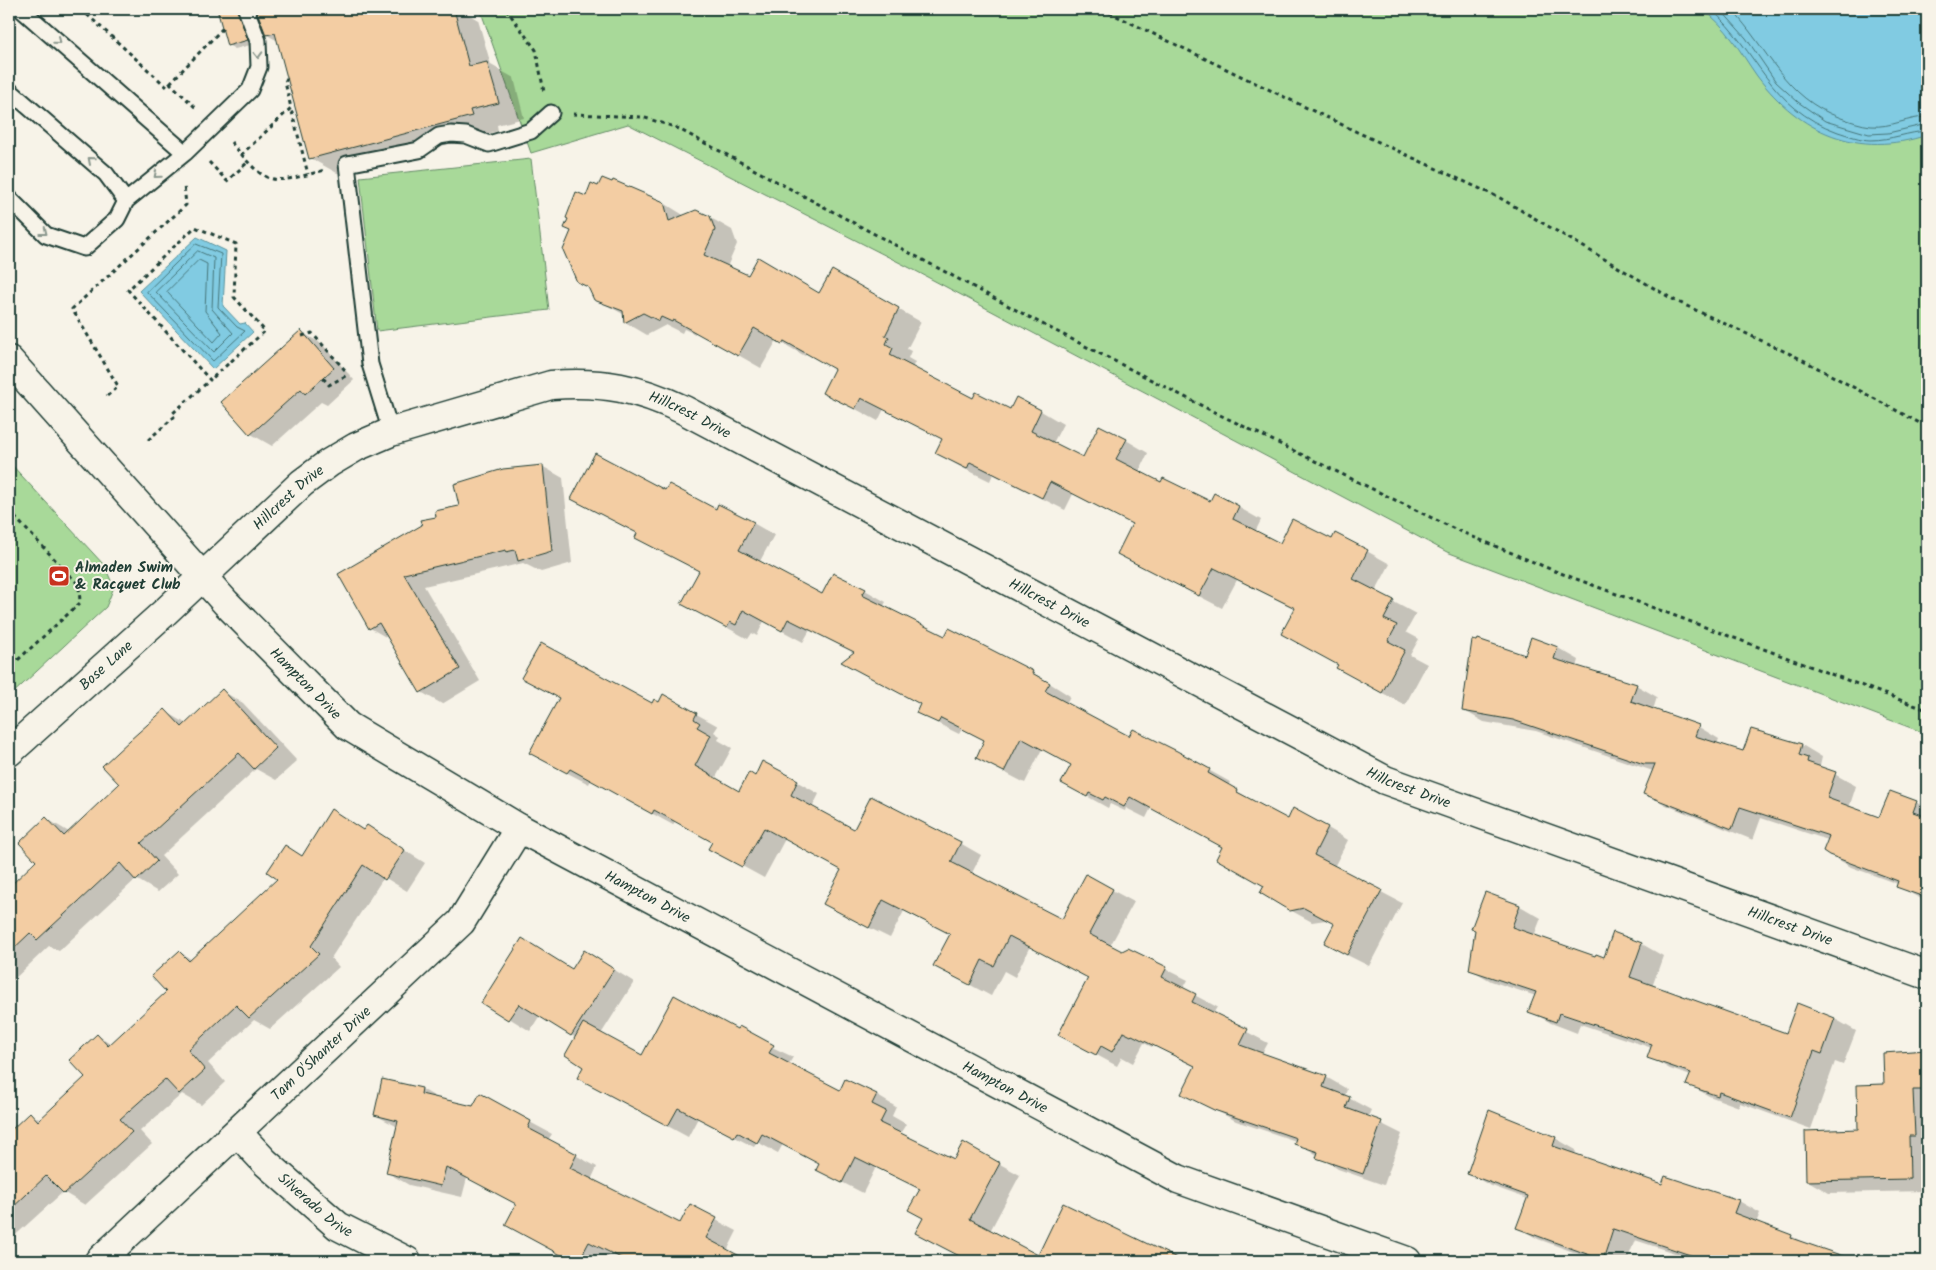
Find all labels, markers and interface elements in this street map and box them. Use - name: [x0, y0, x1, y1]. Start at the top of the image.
- one-way arrow: [52, 35, 61, 44]
- one-way arrow: [253, 51, 264, 59]
- one-way arrow: [87, 157, 96, 166]
- one-way arrow: [154, 170, 163, 179]
- one-way arrow: [38, 226, 47, 234]
- street label: Hillcrest Drive: [645, 385, 735, 446]
- street label: Hillcrest Drive: [248, 459, 330, 537]
- place label: Almaden Swim & Racquet Club: [75, 556, 181, 597]
- sports icon: Almaden Swim & Racquet Club: [47, 564, 71, 588]
- street label: Hillcrest Drive: [1004, 572, 1094, 635]
- street label: Bose Lane: [74, 635, 139, 697]
- street label: Hampton Drive: [263, 642, 347, 726]
- street label: Hillcrest Drive: [1361, 761, 1454, 816]
- street label: Hampton Drive: [600, 865, 695, 930]
- street label: Hillcrest Drive: [1744, 900, 1836, 953]
- street label: Tam O'Shanter Drive: [266, 1000, 378, 1107]
- street label: Hampton Drive: [958, 1055, 1052, 1121]
- street label: Silverado Drive: [272, 1167, 357, 1245]

